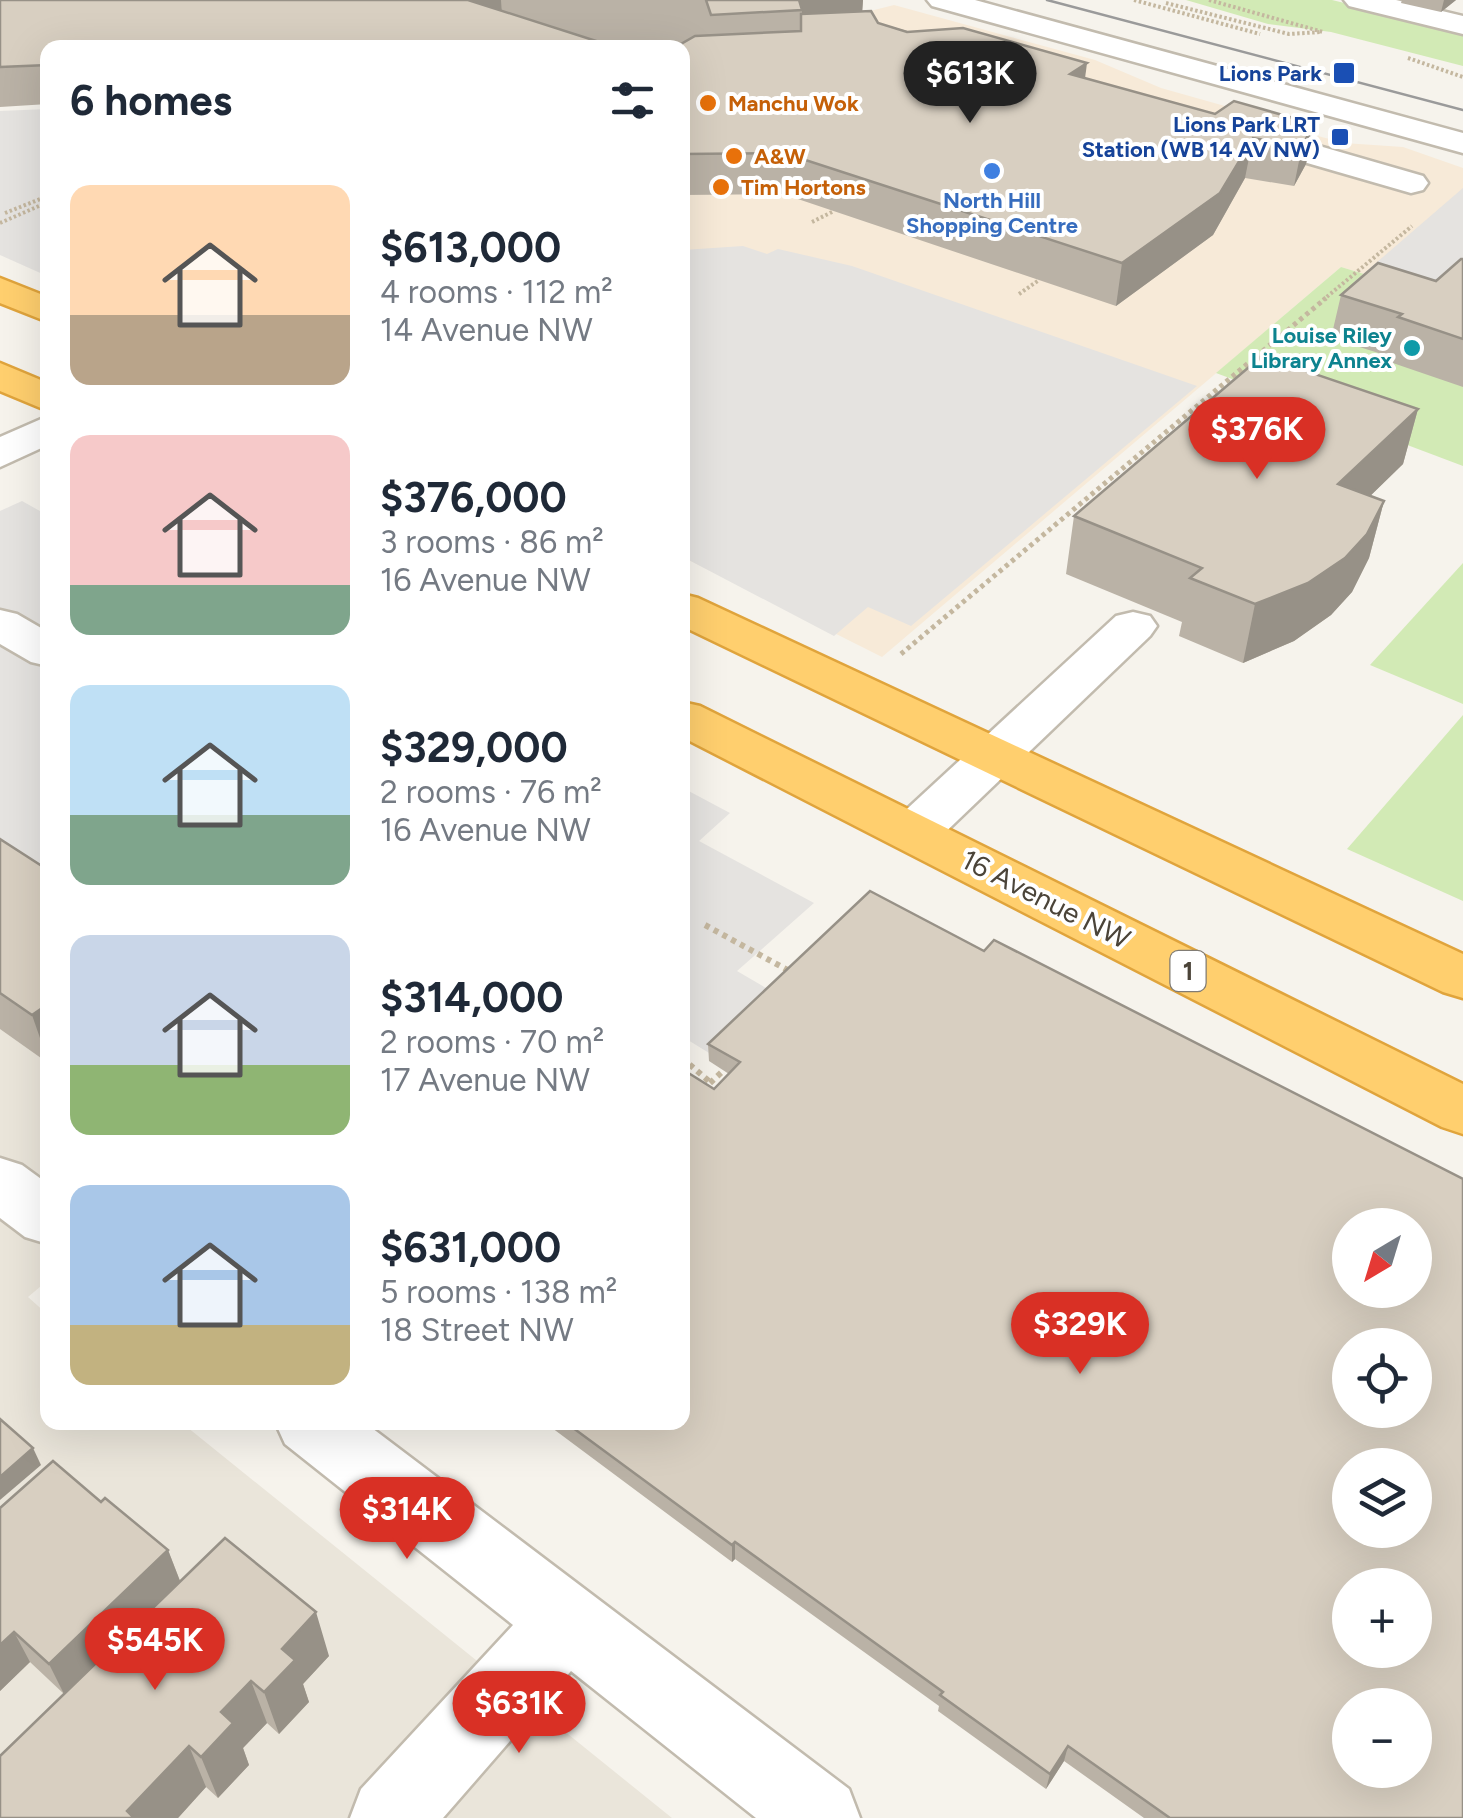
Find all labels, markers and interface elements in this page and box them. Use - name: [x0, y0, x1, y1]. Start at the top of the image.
- pin: $613K: [900, 41, 1040, 126]
- text: $613K: [926, 54, 1014, 92]
- place label: Lions Park: [1219, 60, 1322, 87]
- marker: Lions Park: [1331, 60, 1357, 86]
- icon: filters: [605, 73, 660, 128]
- text: 6 homes: [70, 75, 232, 126]
- place label: Manchu Wok: [728, 90, 859, 117]
- marker: Manchu Wok: [697, 92, 719, 114]
- place label: Lions Park LRT Station (WB 14 AV NW): [1082, 111, 1320, 163]
- marker: Lions Park LRT Station (WB 14 AV NW): [1329, 126, 1351, 148]
- place label: A&W: [754, 143, 806, 170]
- marker: A&W: [723, 145, 745, 167]
- marker: North Hill Shopping Centre: [981, 160, 1003, 182]
- place label: Tim Hortons: [741, 174, 866, 201]
- marker: Tim Hortons: [710, 176, 732, 198]
- place label: North Hill Shopping Centre: [906, 187, 1078, 239]
- text: $613,000: [380, 222, 561, 273]
- icon: home: [150, 225, 270, 345]
- text: 4 rooms · 112 m²: [380, 273, 613, 311]
- text: 14 Avenue NW: [380, 311, 593, 349]
- place label: Louise Riley Library Annex: [1251, 322, 1392, 374]
- marker: Louise Riley Library Annex: [1401, 337, 1423, 359]
- pin: $376K: [1187, 397, 1327, 482]
- text: $376K: [1210, 410, 1304, 448]
- text: $376,000: [380, 472, 567, 523]
- icon: home: [150, 475, 270, 595]
- text: 3 rooms · 86 m²: [380, 523, 604, 561]
- text: 16 Avenue NW: [380, 561, 591, 599]
- text: $329,000: [380, 722, 568, 773]
- icon: home: [150, 725, 270, 845]
- text: 2 rooms · 76 m²: [380, 773, 602, 811]
- text: 16 Avenue NW: [380, 811, 591, 849]
- street label: 16 Avenue NW: [956, 842, 1136, 956]
- road number: 1: [1170, 951, 1206, 991]
- text: $314,000: [380, 972, 563, 1023]
- icon: home: [150, 975, 270, 1095]
- text: 2 rooms · 70 m²: [380, 1023, 604, 1061]
- text: 17 Avenue NW: [380, 1061, 590, 1099]
- north arrow: [1332, 1208, 1432, 1308]
- map controls: [1332, 1208, 1432, 1788]
- text: $631,000: [380, 1222, 561, 1273]
- icon: home: [150, 1225, 270, 1345]
- text: 5 rooms · 138 m²: [380, 1273, 617, 1311]
- pin: $329K: [1010, 1292, 1150, 1377]
- text: $329K: [1033, 1305, 1127, 1343]
- text: 18 Street NW: [380, 1311, 574, 1349]
- button: locate: [1332, 1328, 1432, 1428]
- button: layers: [1332, 1448, 1432, 1548]
- pin: $314K: [337, 1477, 477, 1562]
- text: $314K: [362, 1490, 452, 1528]
- button: +: [1332, 1568, 1432, 1668]
- pin: $545K: [85, 1608, 225, 1693]
- text: $545K: [107, 1621, 203, 1659]
- pin: $631K: [449, 1671, 589, 1756]
- text: $631K: [475, 1684, 563, 1722]
- button: −: [1332, 1688, 1432, 1788]

